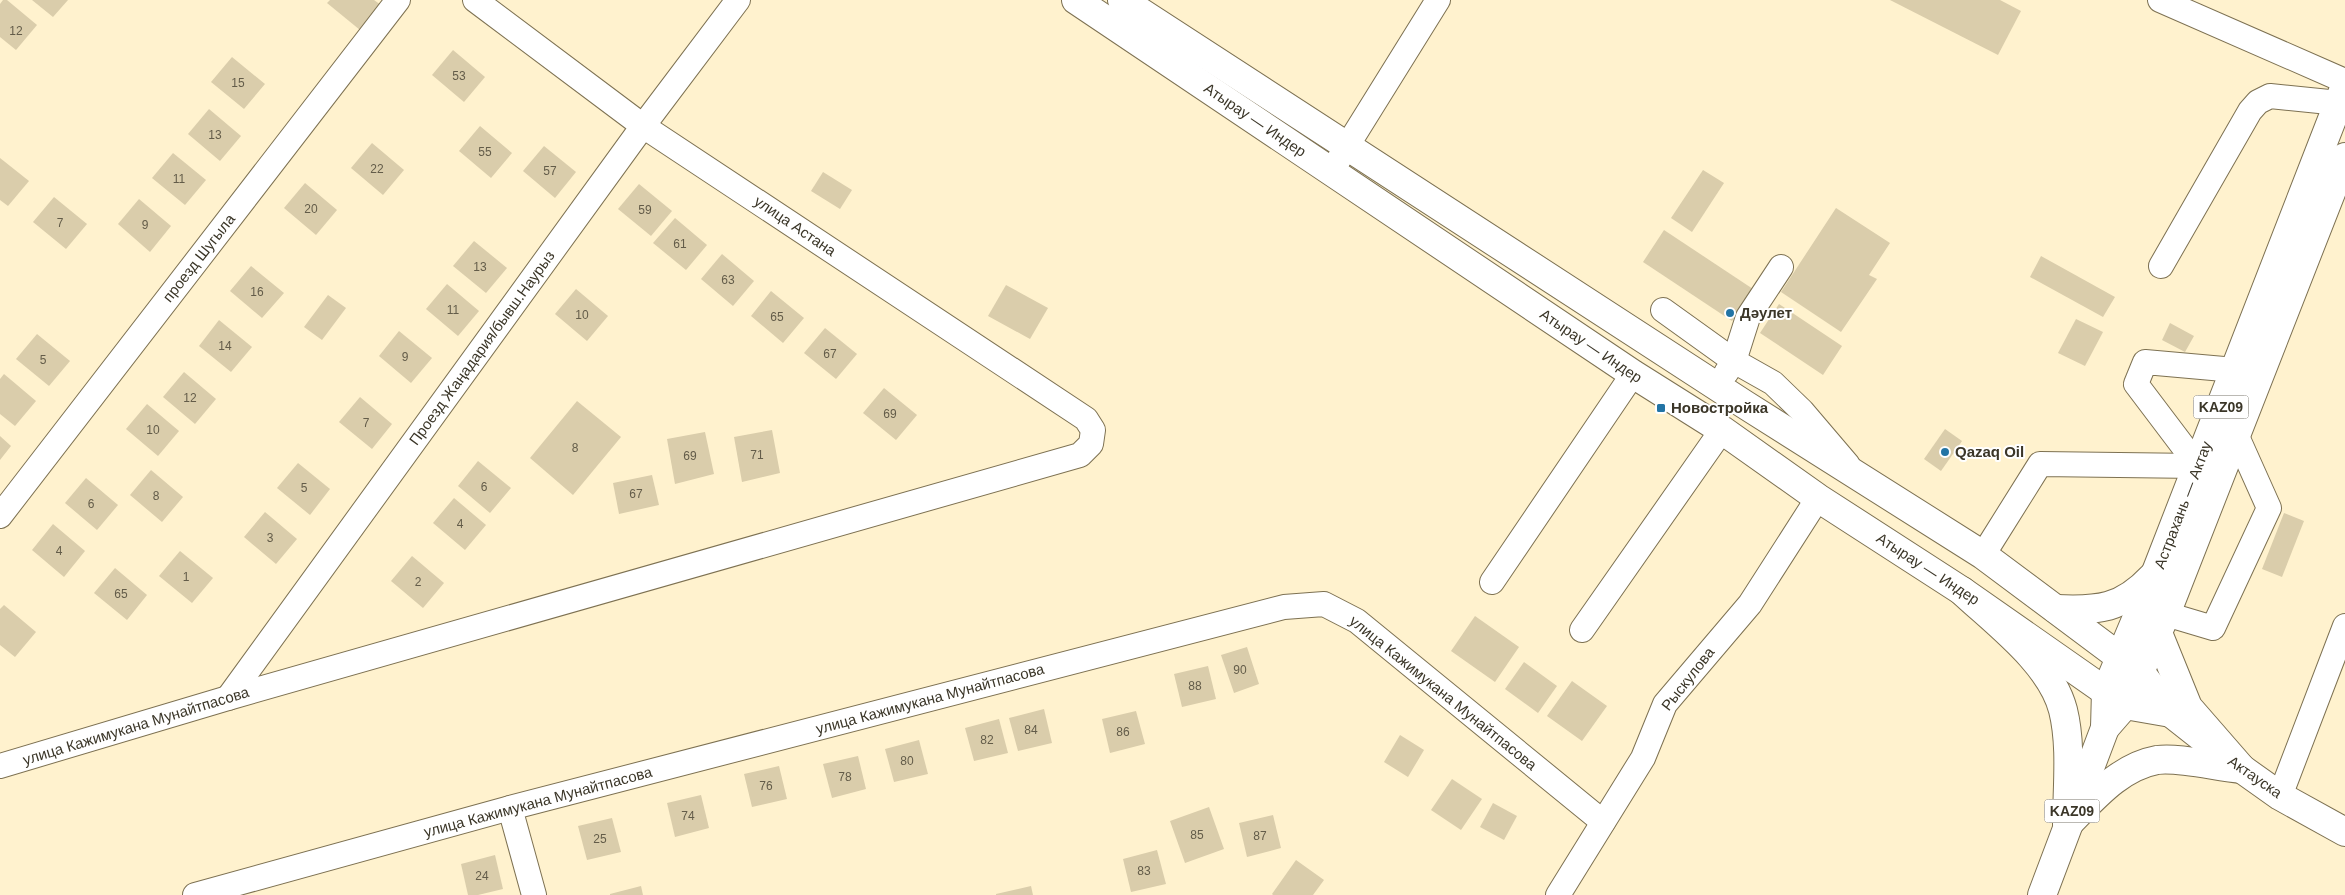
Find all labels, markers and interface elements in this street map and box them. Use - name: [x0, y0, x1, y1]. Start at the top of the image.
- house number: 12: [9, 24, 23, 38]
- house number: 53: [452, 69, 466, 83]
- house number: 15: [231, 76, 245, 90]
- street label: Атырау — Индер: [1201, 79, 1309, 160]
- house number: 13: [208, 128, 222, 142]
- house number: 55: [478, 145, 492, 159]
- house number: 22: [370, 162, 384, 176]
- house number: 57: [543, 164, 557, 178]
- house number: 11: [173, 172, 186, 186]
- street label: улица Астана: [751, 192, 840, 259]
- house number: 20: [304, 202, 318, 216]
- house number: 59: [638, 203, 652, 217]
- street label: проезд Шугыла: [159, 210, 239, 305]
- house number: 7: [57, 216, 64, 230]
- house number: 9: [142, 218, 149, 232]
- house number: 61: [673, 237, 687, 251]
- street label: Проезд Жаңадария/бывш.Наурыз: [405, 247, 558, 448]
- house number: 13: [473, 260, 487, 274]
- house number: 63: [721, 273, 735, 287]
- house number: 16: [250, 285, 264, 299]
- house number: 11: [447, 303, 460, 317]
- place label: Дәулет: [1740, 304, 1792, 321]
- street label: Атырау — Индер: [1537, 305, 1645, 386]
- marker: Дәулет: [1724, 307, 1736, 319]
- house number: 10: [575, 308, 589, 322]
- house number: 65: [770, 310, 784, 324]
- house number: 14: [218, 339, 232, 353]
- house number: 67: [823, 347, 837, 361]
- house number: 9: [402, 350, 409, 364]
- house number: 5: [40, 353, 47, 367]
- house number: 12: [183, 391, 197, 405]
- road number: KAZ09: [2194, 396, 2248, 418]
- place label: Новостройка: [1671, 399, 1769, 416]
- marker: Новостройка: [1655, 402, 1667, 414]
- house number: 69: [883, 407, 897, 421]
- house number: 7: [363, 416, 370, 430]
- house number: 10: [146, 423, 160, 437]
- street label: Астрахань — Актау: [2150, 438, 2215, 571]
- house number: 8: [572, 441, 579, 455]
- place label: Qazaq Oil: [1955, 443, 2024, 460]
- marker: Qazaq Oil: [1939, 446, 1951, 458]
- house number: 71: [750, 448, 764, 462]
- house number: 69: [683, 449, 697, 463]
- house number: 6: [481, 480, 488, 494]
- house number: 5: [301, 481, 308, 495]
- house number: 67: [629, 487, 643, 501]
- house number: 8: [153, 489, 160, 503]
- house number: 6: [88, 497, 95, 511]
- house number: 4: [457, 517, 464, 531]
- street label: Атырау — Индер: [1874, 529, 1983, 608]
- house number: 3: [267, 531, 274, 545]
- house number: 4: [56, 544, 63, 558]
- house number: 1: [183, 570, 190, 584]
- house number: 2: [415, 575, 422, 589]
- house number: 65: [114, 587, 128, 601]
- street label: улица Кажимукана Мунайтпасова: [1346, 612, 1541, 774]
- street label: Рыскулова: [1658, 643, 1718, 714]
- street label: улица Кажимукана Мунайтпасова: [814, 660, 1046, 737]
- house number: 90: [1233, 663, 1247, 677]
- house number: 88: [1188, 679, 1202, 693]
- street label: улица Кажимукана Мунайтпасова: [21, 683, 252, 768]
- house number: 84: [1024, 723, 1038, 737]
- house number: 86: [1116, 725, 1130, 739]
- house number: 82: [980, 733, 994, 747]
- street label: Актауска: [2225, 752, 2286, 802]
- house number: 80: [900, 754, 914, 768]
- street label: улица Кажимукана Мунайтпасова: [422, 763, 654, 840]
- house number: 78: [838, 770, 852, 784]
- house number: 76: [759, 779, 773, 793]
- road number: KAZ09: [2044, 799, 2100, 822]
- house number: 74: [681, 809, 695, 823]
- house number: 85: [1190, 828, 1204, 842]
- house number: 87: [1253, 829, 1267, 843]
- house number: 25: [593, 832, 607, 846]
- house number: 83: [1137, 864, 1151, 878]
- house number: 24: [475, 869, 489, 883]

